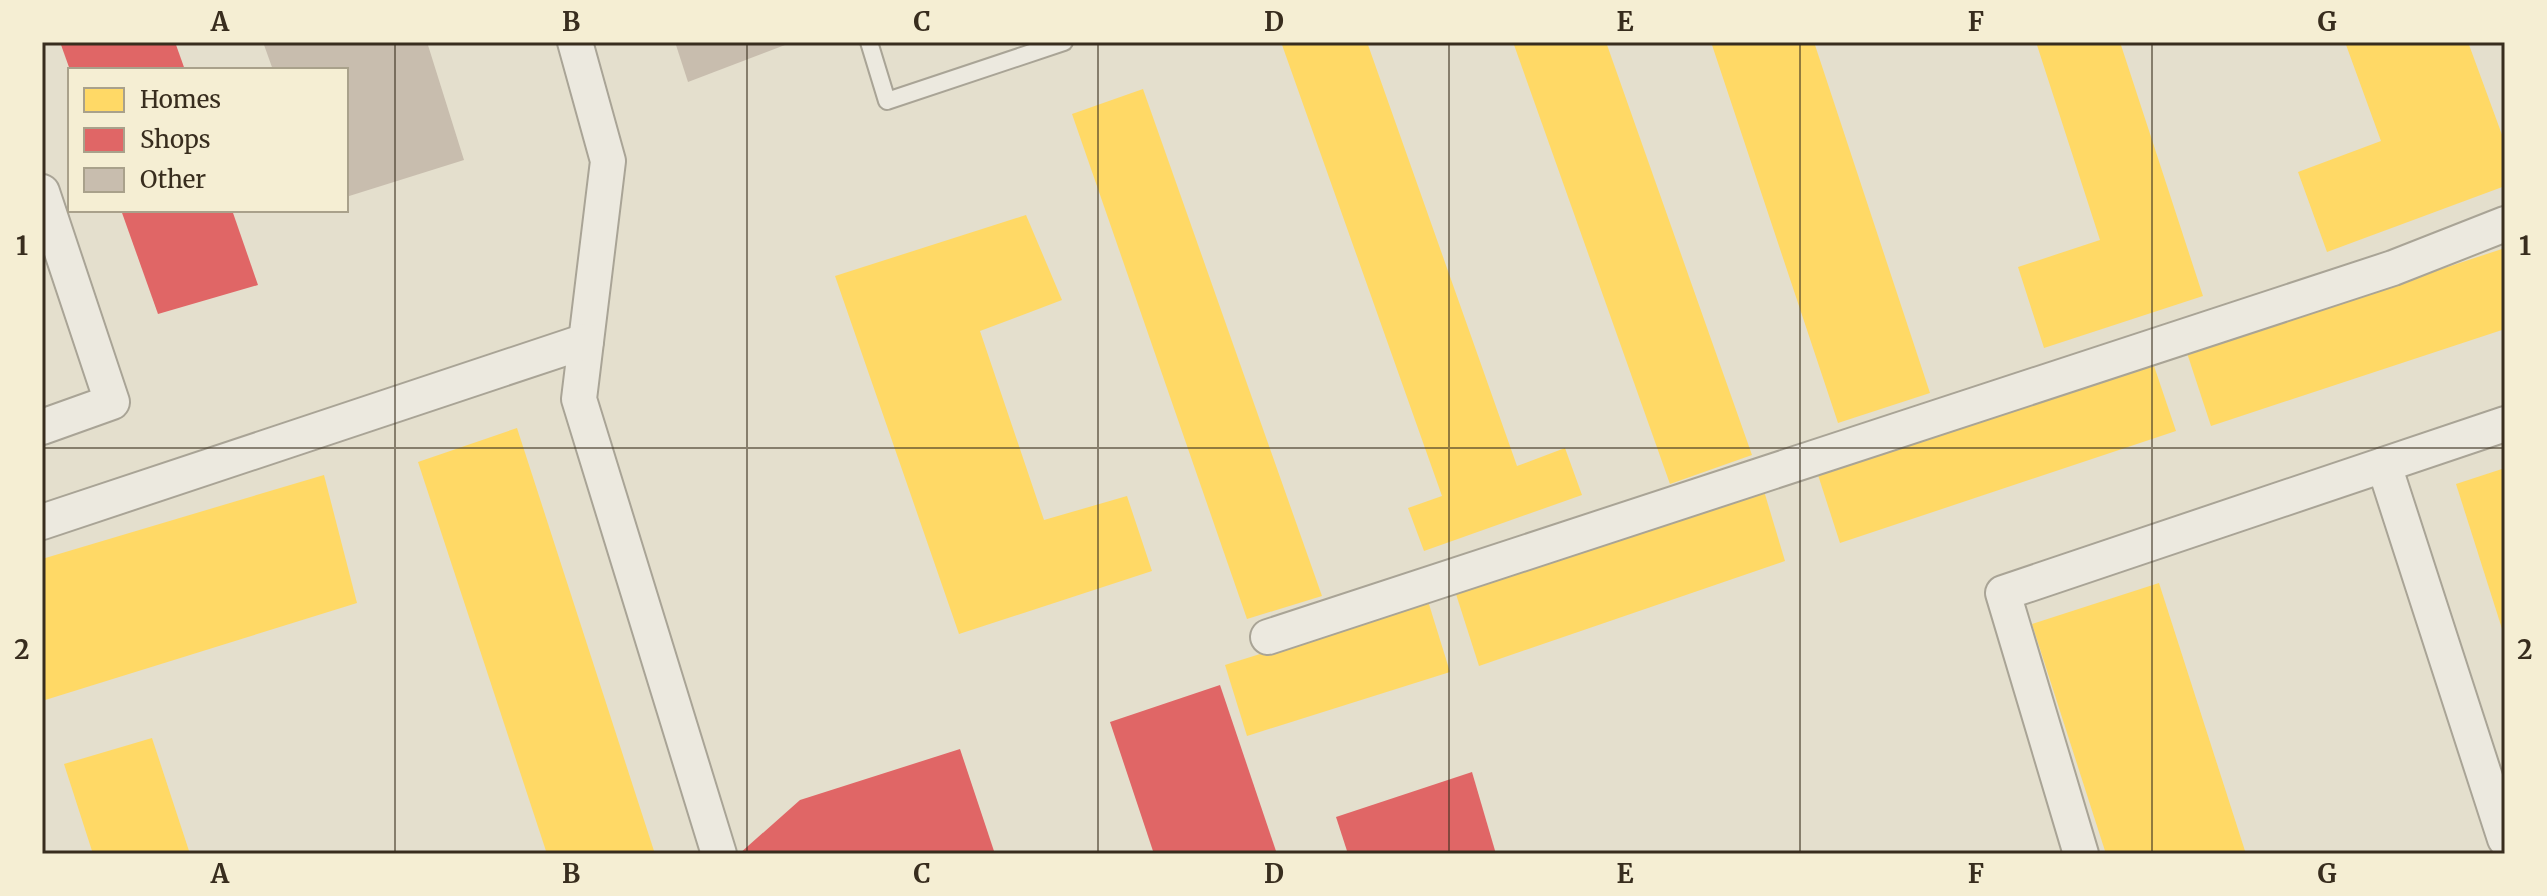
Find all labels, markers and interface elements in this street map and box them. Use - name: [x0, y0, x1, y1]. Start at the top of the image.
- text: A: [210, 5, 230, 38]
- text: B: [562, 5, 580, 38]
- text: C: [913, 5, 931, 38]
- text: D: [1264, 5, 1284, 38]
- text: E: [1617, 5, 1634, 38]
- text: F: [1968, 5, 1984, 38]
- text: G: [2318, 5, 2337, 38]
- legend: [68, 68, 348, 212]
- text: Homes: [140, 84, 221, 115]
- text: Shops: [140, 124, 211, 155]
- text: Other: [140, 164, 206, 195]
- text: 1: [16, 229, 28, 262]
- text: 1: [2519, 229, 2531, 262]
- text: 2: [14, 633, 30, 666]
- text: 2: [2517, 633, 2533, 666]
- text: A: [210, 857, 230, 890]
- text: B: [562, 857, 580, 890]
- text: C: [913, 857, 931, 890]
- text: D: [1264, 857, 1284, 890]
- text: E: [1617, 857, 1634, 890]
- text: F: [1968, 857, 1984, 890]
- text: G: [2318, 857, 2337, 890]

